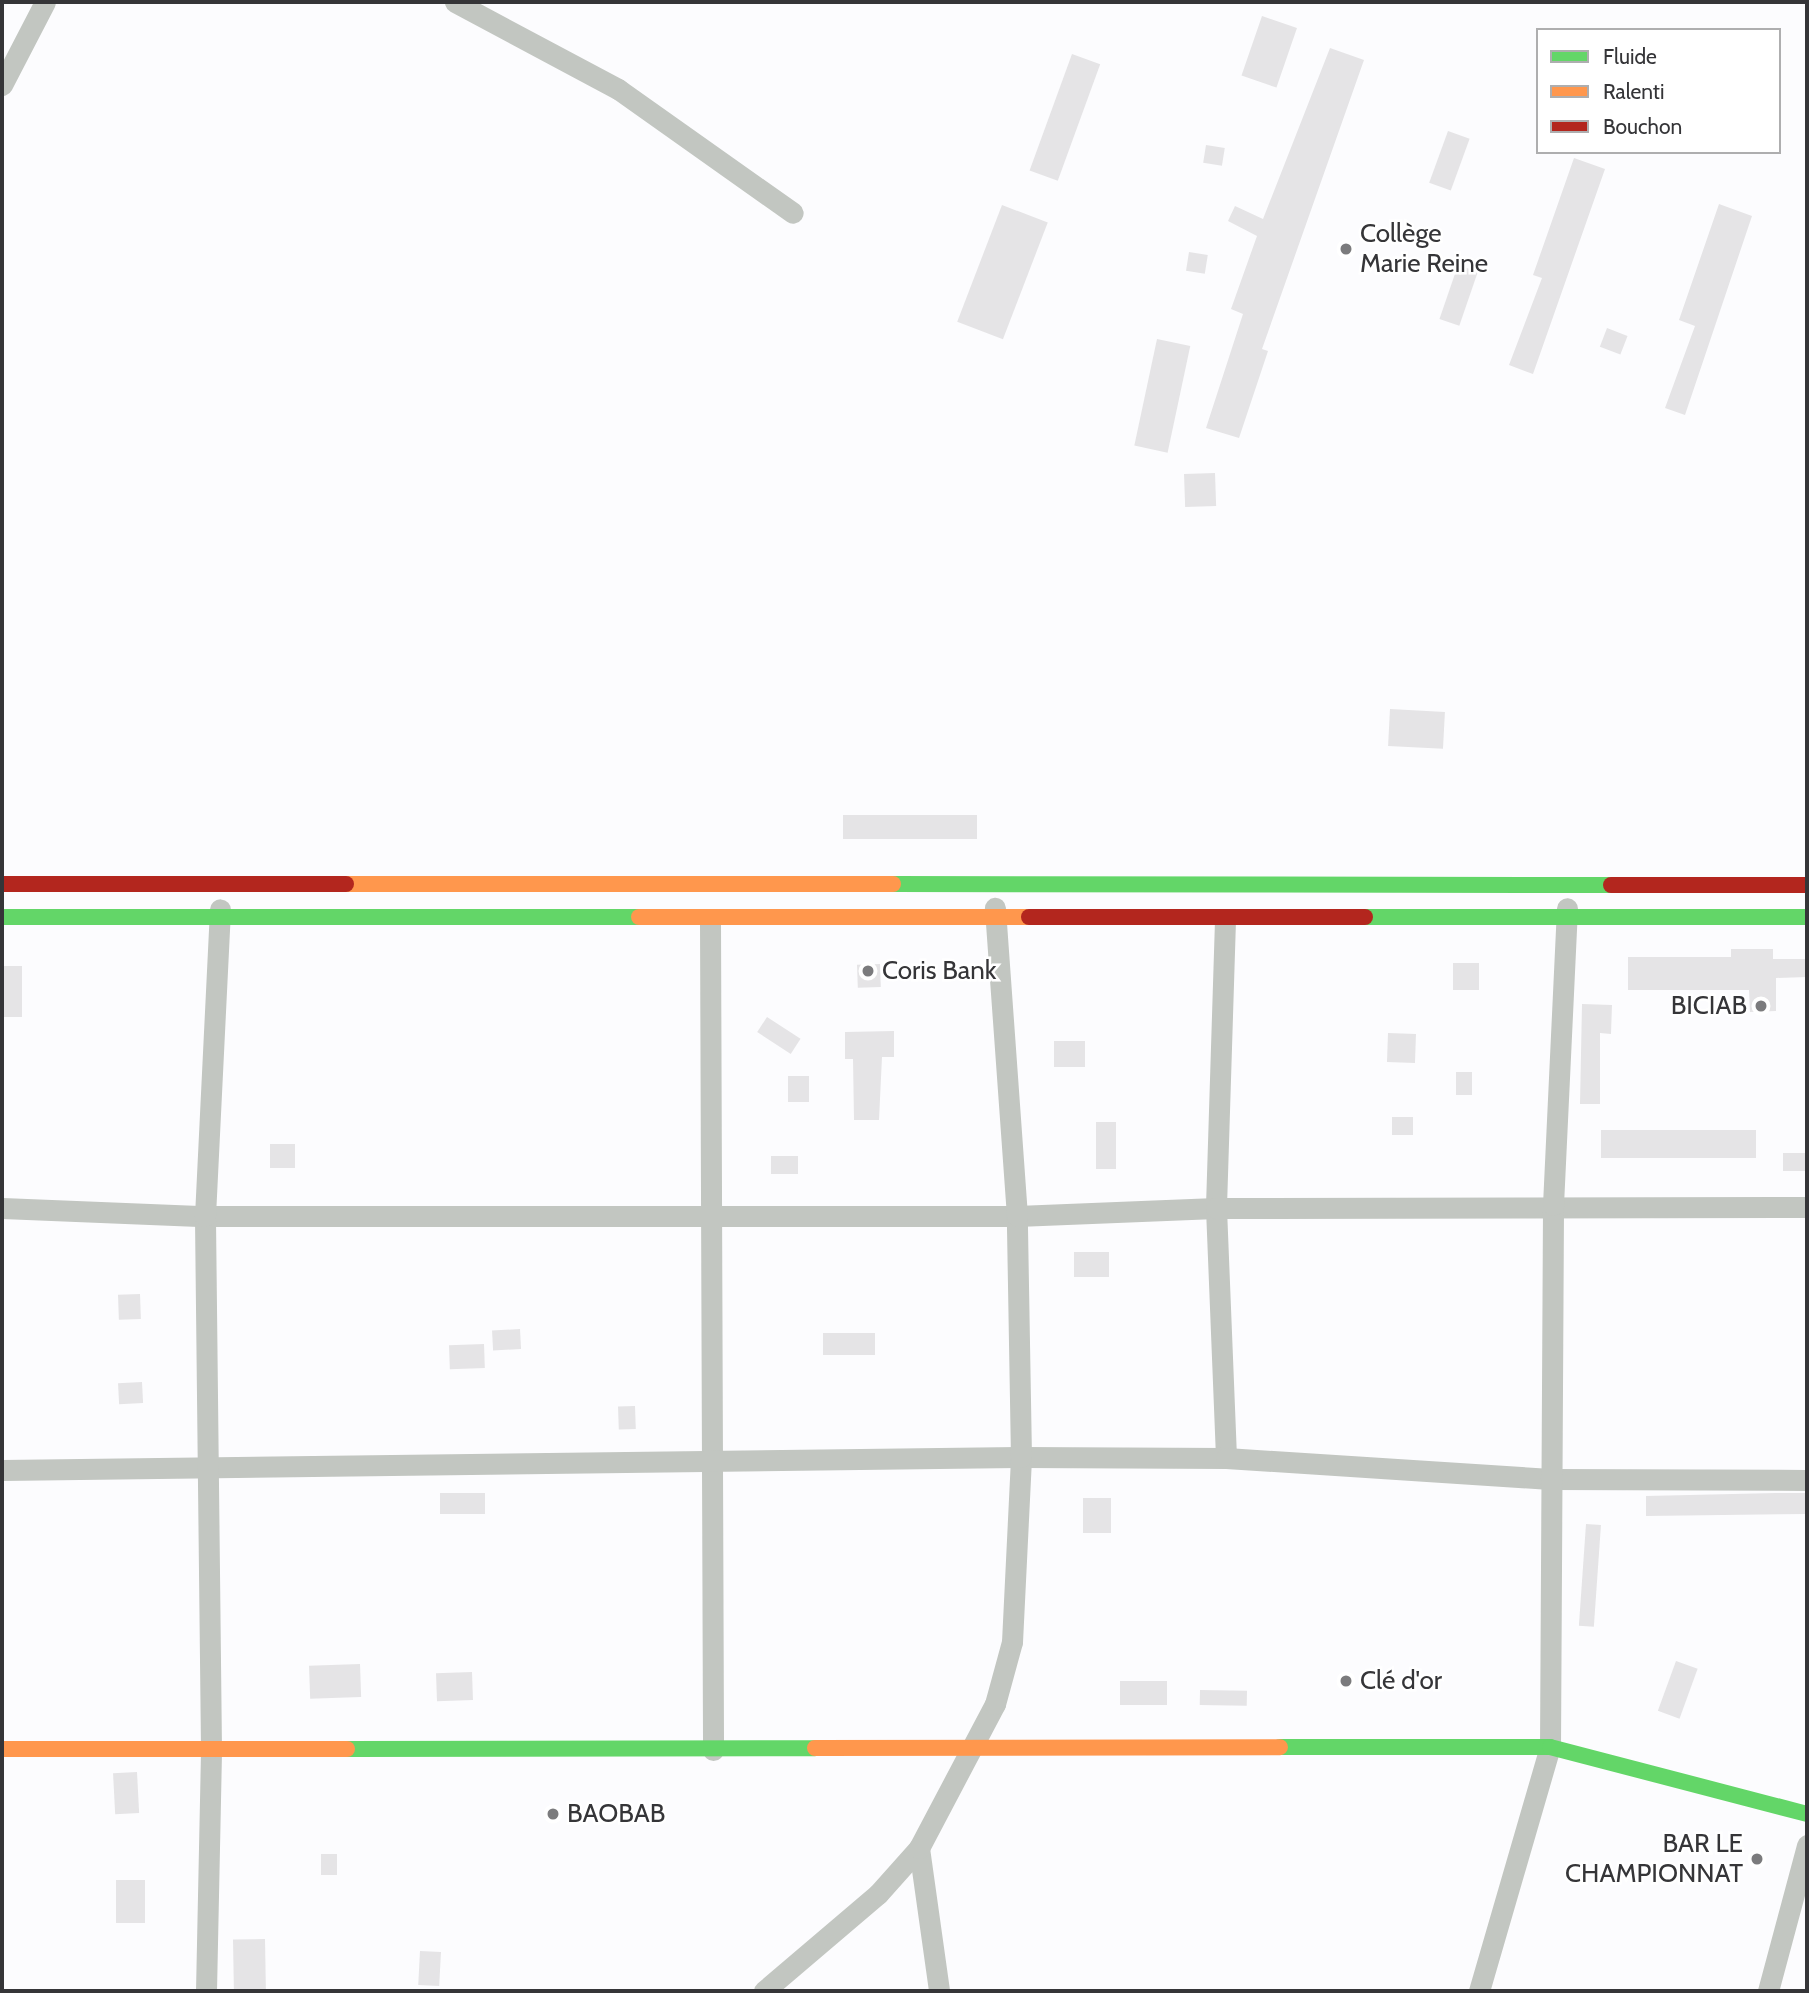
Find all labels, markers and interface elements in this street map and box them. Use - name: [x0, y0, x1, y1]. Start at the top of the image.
- legend: [1536, 28, 1781, 154]
- text: Fluide: [1603, 44, 1657, 69]
- text: Ralenti: [1603, 79, 1664, 104]
- text: Bouchon: [1603, 114, 1682, 139]
- place label: Collège Marie Reine: [1360, 218, 1488, 280]
- marker: Collège Marie Reine: [1338, 241, 1354, 257]
- place label: Coris Bank: [882, 955, 996, 987]
- marker: Coris Bank: [860, 963, 876, 979]
- place label: BICIAB: [1671, 990, 1747, 1022]
- marker: BICIAB: [1753, 998, 1769, 1014]
- place label: Clé d'or: [1360, 1665, 1442, 1697]
- marker: Clé d'or: [1338, 1673, 1354, 1689]
- place label: BAOBAB: [567, 1798, 665, 1830]
- marker: BAOBAB: [545, 1806, 561, 1822]
- place label: BAR LE CHAMPIONNAT: [1565, 1828, 1743, 1890]
- marker: BAR LE CHAMPIONNAT: [1749, 1851, 1765, 1867]

